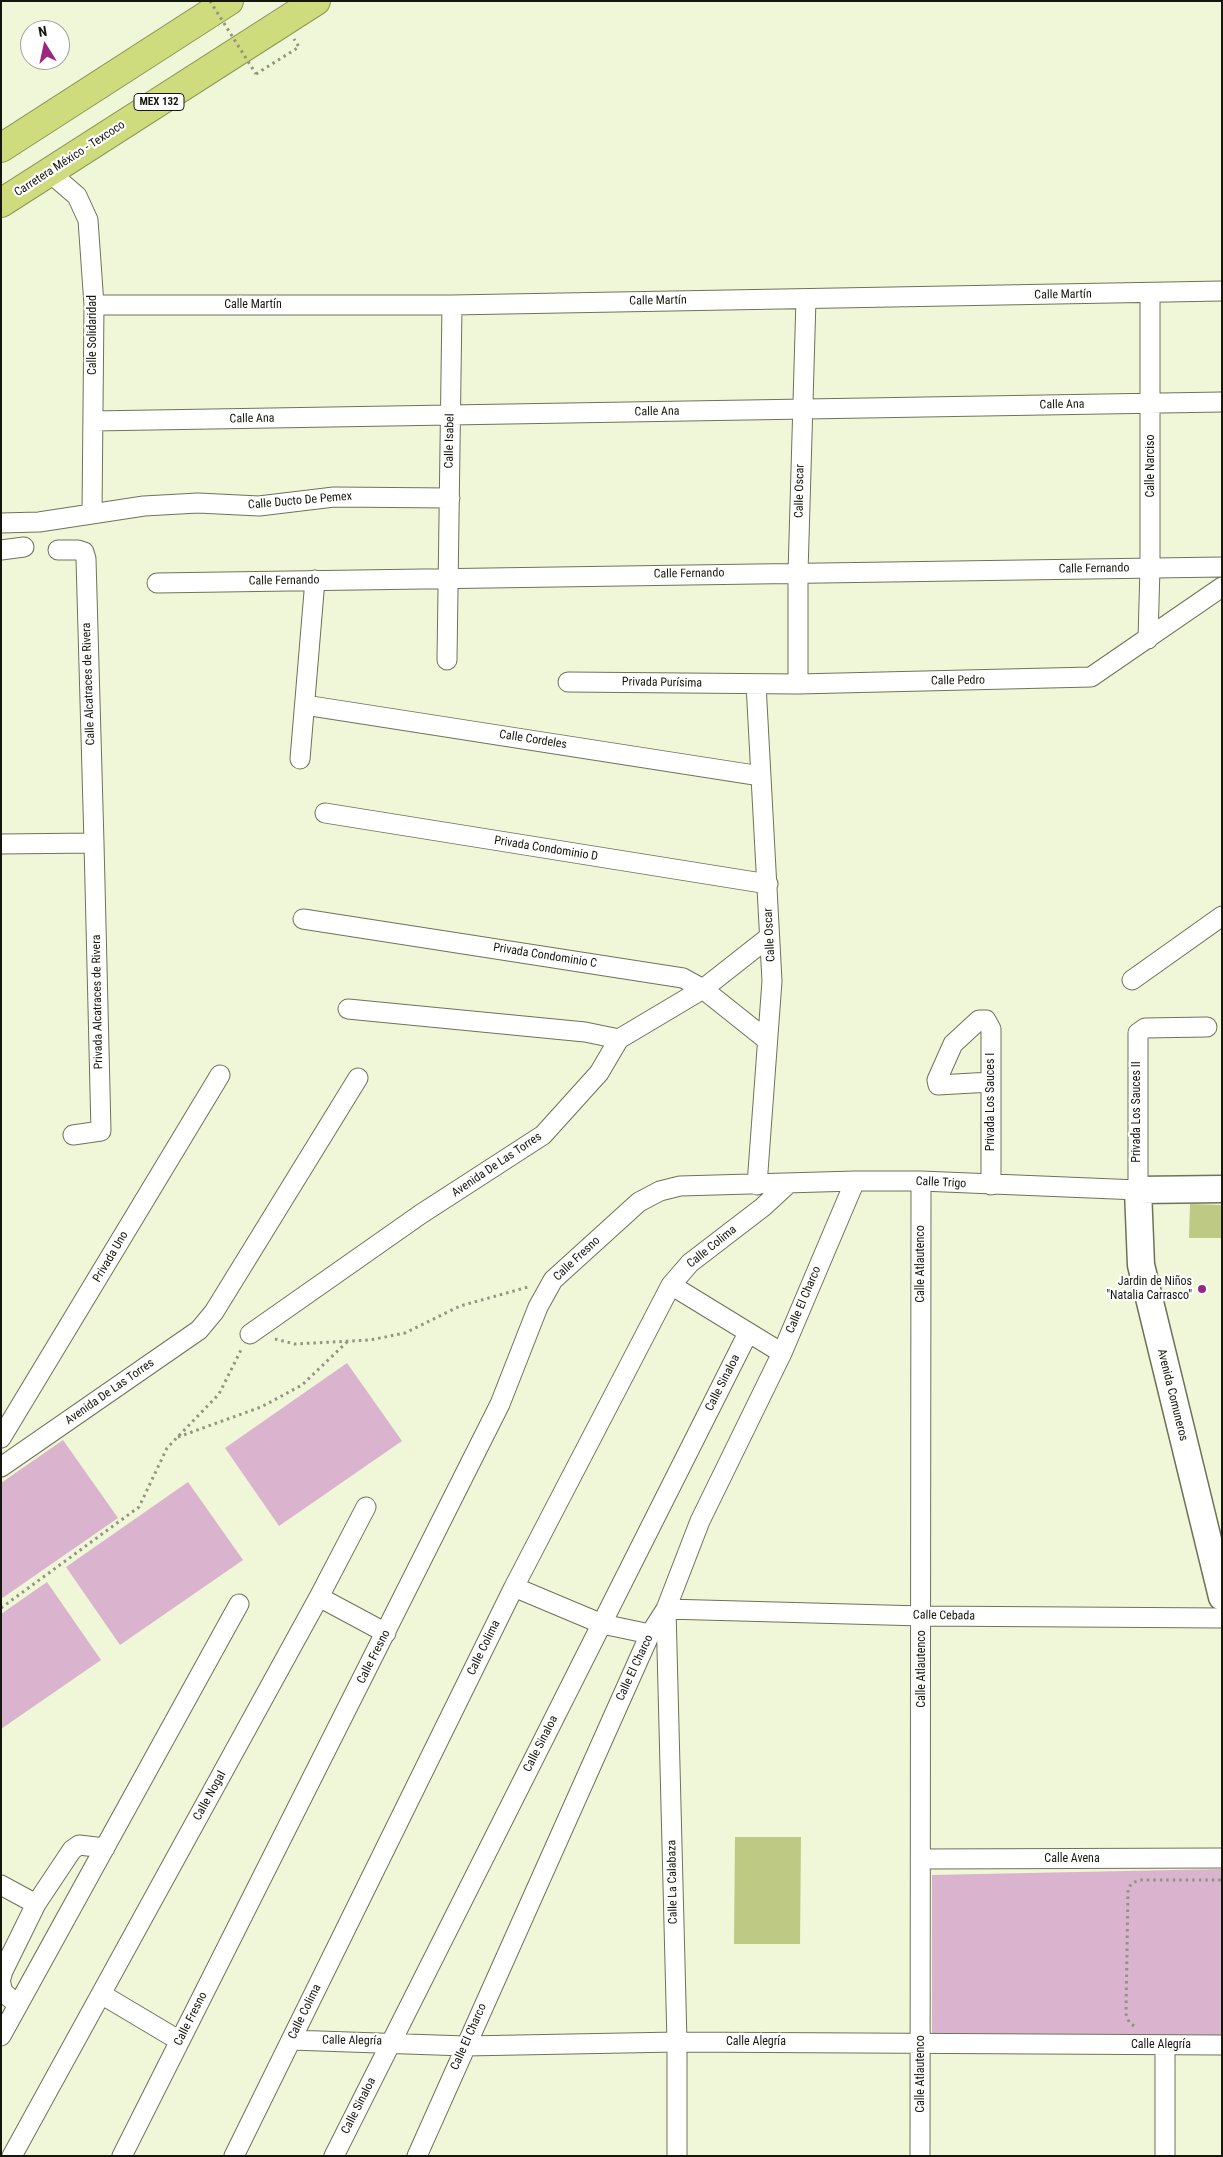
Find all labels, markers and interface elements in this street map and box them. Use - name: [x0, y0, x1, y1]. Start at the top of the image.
- north arrow: [20, 20, 70, 70]
- text: N: [37, 23, 48, 40]
- road number: MEX 132: [134, 94, 184, 110]
- street label: Carretera México - Texcoco: [12, 118, 128, 200]
- street label: Calle Martín: [1034, 287, 1092, 303]
- street label: Calle Martín: [629, 293, 687, 309]
- street label: Calle Solidaridad: [86, 295, 100, 375]
- street label: Calle Martín: [224, 298, 282, 312]
- street label: Calle Ana: [1039, 397, 1085, 413]
- street label: Calle Ana: [634, 404, 680, 420]
- street label: Calle Ana: [229, 411, 275, 427]
- street label: Calle Isabel: [442, 413, 458, 469]
- street label: Calle Narciso: [1144, 435, 1158, 497]
- street label: Calle Oscar: [792, 464, 808, 518]
- street label: Calle Ducto De Pemex: [247, 489, 353, 513]
- street label: Calle Fernando: [1059, 561, 1129, 577]
- street label: Calle Fernando: [654, 566, 724, 582]
- street label: Calle Fernando: [249, 573, 319, 589]
- street label: Calle Alcatraces de Rivera: [80, 622, 98, 746]
- street label: Calle Pedro: [931, 673, 985, 689]
- street label: Privada Purísima: [622, 675, 702, 691]
- street label: Calle Cordeles: [498, 728, 568, 752]
- street label: Privada Condominio D: [493, 834, 599, 864]
- street label: Calle Oscar: [761, 908, 779, 962]
- street label: Privada Alcatraces de Rivera: [90, 935, 106, 1069]
- street label: Privada Condominio C: [492, 941, 598, 971]
- street label: Privada Los Sauces I: [984, 1053, 998, 1151]
- street label: Privada Los Sauces II: [1130, 1061, 1144, 1163]
- street label: Avenida De Las Torres: [449, 1130, 545, 1200]
- street label: Calle Trigo: [915, 1174, 967, 1192]
- street label: Calle Colima: [684, 1223, 740, 1271]
- street label: Calle Atlautenco: [914, 1225, 928, 1303]
- street label: Privada Uno: [90, 1229, 132, 1285]
- street label: Calle Fresno: [551, 1234, 603, 1284]
- street label: Calle El Charco: [783, 1264, 825, 1336]
- place label: Jardin de Niños "Natalia Carrasco": [1106, 1275, 1192, 1303]
- marker: Jardin de Niños "Natalia Carrasco": [1196, 1283, 1208, 1295]
- street label: Avenida Comuneros: [1154, 1347, 1190, 1443]
- street label: Calle Sinaloa: [703, 1352, 743, 1414]
- street label: Avenida De Las Torres: [63, 1356, 157, 1428]
- street label: Calle Cebada: [913, 1608, 975, 1624]
- street label: Calle Colima: [464, 1618, 504, 1678]
- street label: Calle Fresno: [354, 1628, 394, 1686]
- street label: Calle Atlautenco: [915, 1630, 929, 1708]
- street label: Calle El Charco: [613, 1633, 657, 1703]
- street label: Calle Sinaloa: [521, 1713, 561, 1775]
- street label: Calle Nogal: [191, 1769, 229, 1823]
- street label: Calle La Calabaza: [665, 1840, 681, 1924]
- street label: Calle Avena: [1044, 1852, 1100, 1866]
- street label: Calle Colima: [285, 1982, 325, 2042]
- street label: Calle Fresno: [171, 1990, 211, 2048]
- street label: Calle El Charco: [448, 2001, 490, 2073]
- street label: Calle Alegría: [322, 2033, 382, 2049]
- street label: Calle Alegría: [726, 2035, 786, 2049]
- street label: Calle Atlautenco: [914, 2035, 928, 2113]
- street label: Calle Alegría: [1131, 2038, 1191, 2052]
- street label: Calle Sinaloa: [339, 2075, 379, 2137]

